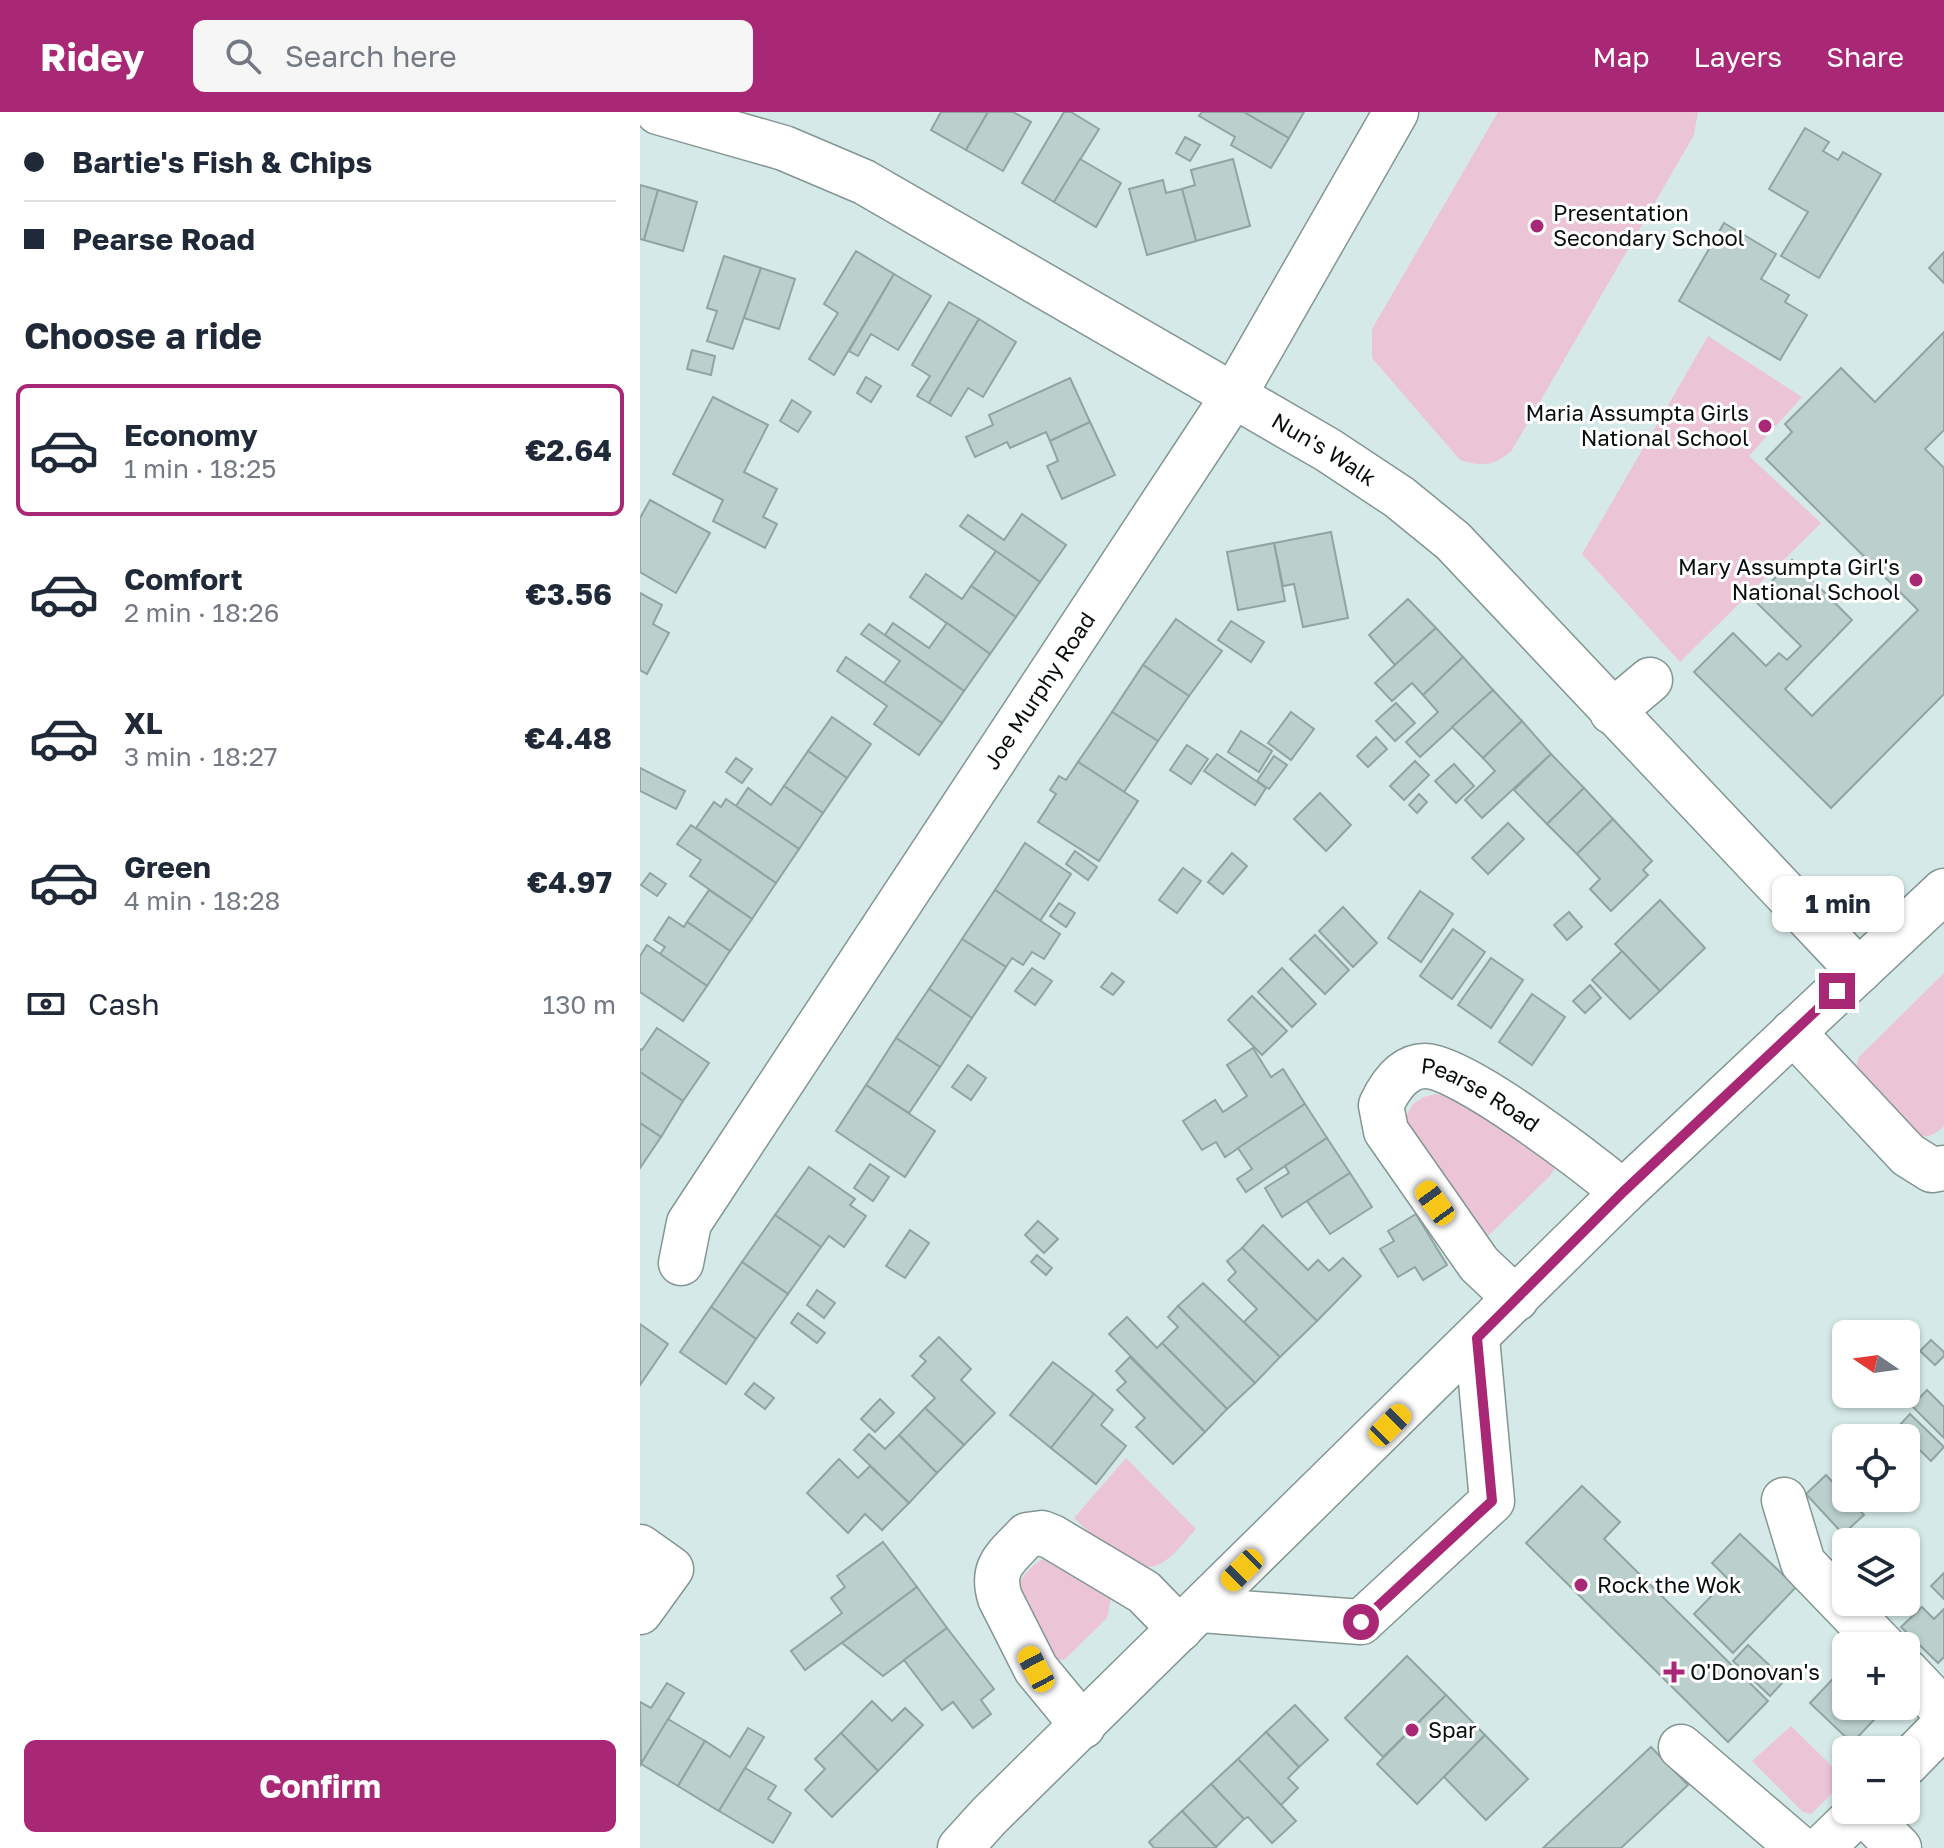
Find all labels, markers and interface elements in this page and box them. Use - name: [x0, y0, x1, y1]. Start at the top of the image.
- search box: [193, 20, 753, 92]
- text: Ridey: [40, 34, 145, 79]
- icon: search: [221, 34, 265, 78]
- text: Search here: [285, 38, 457, 74]
- text: Map: [1592, 40, 1650, 73]
- text: Layers: [1694, 40, 1782, 73]
- text: Share: [1826, 40, 1904, 73]
- text: Bartie's Fish & Chips: [72, 144, 372, 180]
- place label: Presentation Secondary School: [1553, 199, 1745, 251]
- marker: Presentation Secondary School: [1528, 217, 1546, 235]
- text: Pearse Road: [72, 221, 255, 257]
- text: Choose a ride: [24, 314, 262, 357]
- place label: Maria Assumpta Girls National School: [1526, 399, 1749, 451]
- street label: Nun's Walk: [1267, 407, 1382, 491]
- icon: car: [28, 414, 100, 486]
- text: Economy: [124, 417, 258, 453]
- marker: Maria Assumpta Girls National School: [1756, 417, 1774, 435]
- text: €2.64: [525, 432, 612, 468]
- text: 1 min · 18:25: [124, 453, 276, 484]
- place label: Mary Assumpta Girl's National School: [1678, 553, 1900, 605]
- icon: car: [28, 558, 100, 630]
- text: Comfort: [124, 561, 243, 597]
- marker: Mary Assumpta Girl's National School: [1907, 571, 1925, 589]
- text: €3.56: [526, 576, 612, 612]
- text: 2 min · 18:26: [124, 597, 279, 628]
- street label: Joe Murphy Road: [977, 607, 1100, 774]
- icon: car: [28, 702, 100, 774]
- text: XL: [124, 705, 163, 741]
- text: €4.48: [525, 720, 612, 756]
- text: 3 min · 18:27: [124, 741, 278, 772]
- icon: car: [28, 846, 100, 918]
- text: Green: [124, 849, 211, 885]
- text: €4.97: [527, 864, 612, 900]
- callout: 1 min: [1771, 875, 1903, 931]
- text: 4 min · 18:28: [124, 885, 280, 916]
- text: 1 min: [1805, 888, 1871, 919]
- route end: [1819, 973, 1855, 1009]
- icon: cash: [24, 982, 68, 1026]
- text: Cash: [88, 986, 160, 1022]
- text: 130 m: [543, 989, 616, 1020]
- street label: Pearse Road: [1420, 1051, 1545, 1137]
- car: [1411, 1177, 1459, 1229]
- north arrow: [1832, 1320, 1920, 1408]
- map controls: [1832, 1320, 1920, 1824]
- car: [1365, 1400, 1415, 1450]
- button: locate: [1832, 1424, 1920, 1512]
- button: layers: [1832, 1528, 1920, 1616]
- car: [1217, 1545, 1267, 1595]
- place label: Rock the Wok: [1597, 1571, 1741, 1598]
- marker: Rock the Wok: [1572, 1576, 1590, 1594]
- route start: [1343, 1604, 1379, 1640]
- button: +: [1832, 1632, 1920, 1720]
- car: [1014, 1642, 1058, 1696]
- place label: O'Donovan's: [1690, 1658, 1820, 1685]
- marker: O'Donovan's: [1665, 1663, 1683, 1681]
- place label: Spar: [1428, 1716, 1477, 1743]
- marker: Spar: [1403, 1721, 1421, 1739]
- button: −: [1832, 1736, 1920, 1824]
- button: Confirm: [24, 1740, 616, 1832]

